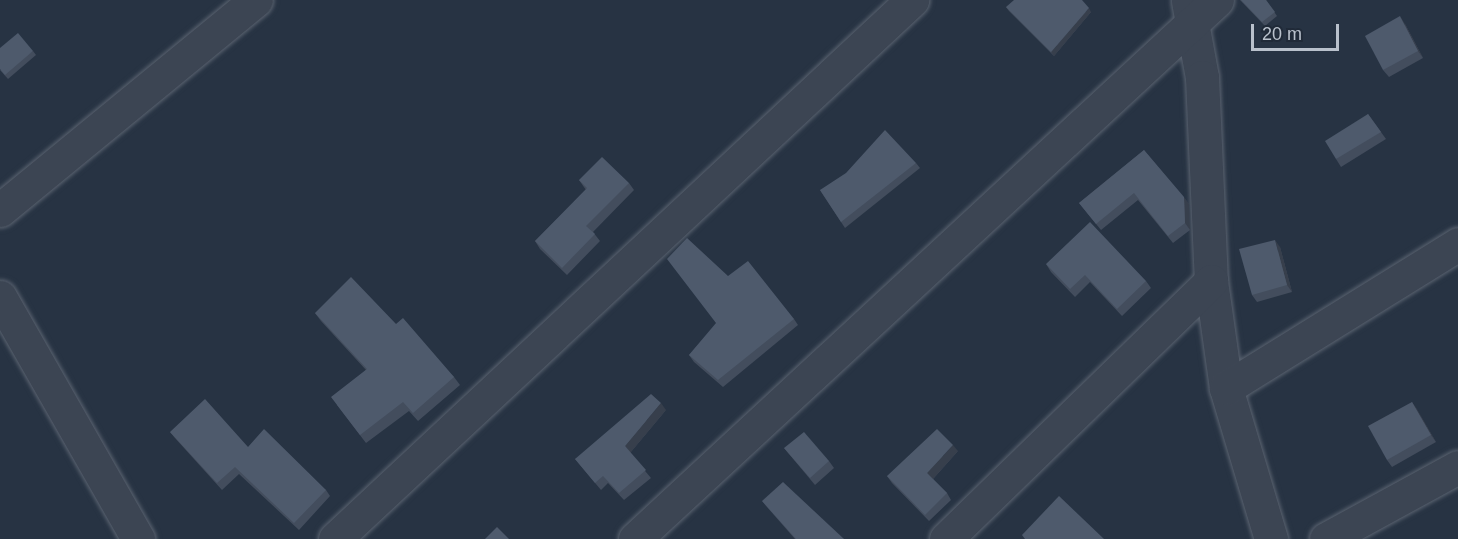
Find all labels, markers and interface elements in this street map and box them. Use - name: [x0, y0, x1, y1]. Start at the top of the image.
- scale bar: [1254, 12, 1342, 50]
- text: 20 m: [1262, 24, 1302, 44]

